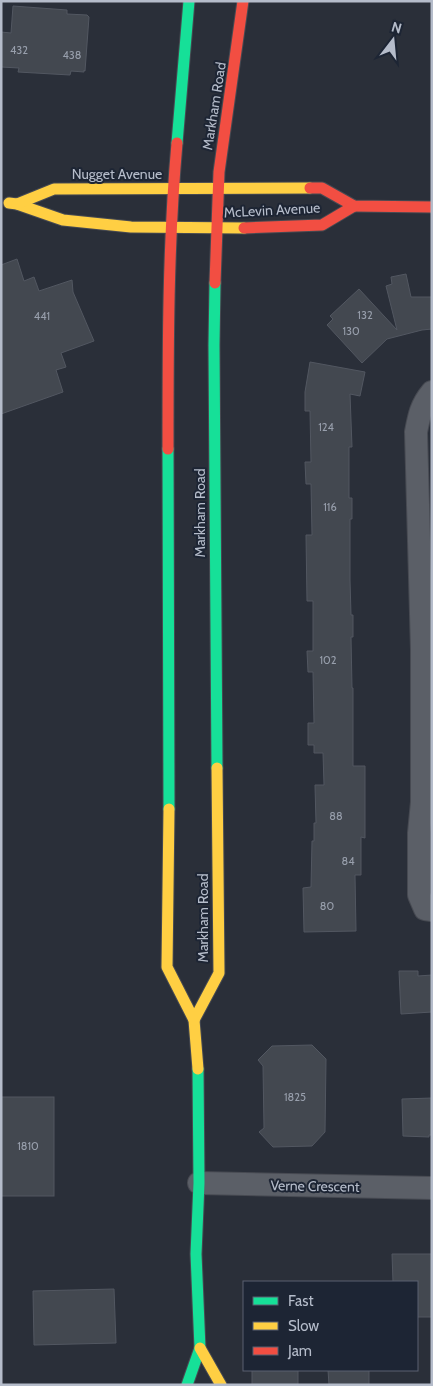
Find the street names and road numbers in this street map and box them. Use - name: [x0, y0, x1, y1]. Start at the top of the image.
- street label: Markham Road: [198, 61, 230, 151]
- street label: Nugget Avenue: [72, 165, 162, 183]
- street label: McLevin Avenue: [223, 198, 321, 222]
- street label: Markham Road: [191, 469, 209, 557]
- street label: Markham Road: [194, 874, 212, 962]
- street label: Verne Crescent: [270, 1176, 360, 1196]

